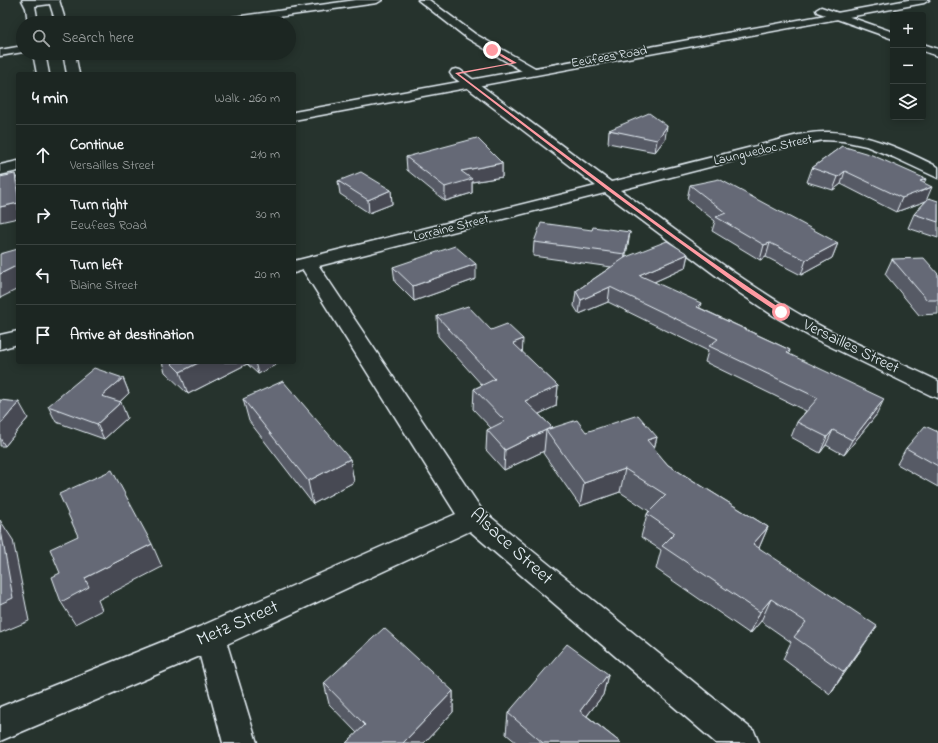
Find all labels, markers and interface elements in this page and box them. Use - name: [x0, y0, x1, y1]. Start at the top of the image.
- map controls: [890, 12, 926, 120]
- button: +: [890, 12, 926, 48]
- search box: [16, 16, 296, 60]
- icon: search: [30, 27, 52, 49]
- text: Search here: [62, 27, 134, 49]
- route end: [483, 41, 501, 59]
- street label: Eeufees Road: [569, 41, 649, 73]
- button: −: [890, 48, 926, 84]
- button: layers: [890, 84, 926, 120]
- text: 4 min: [32, 86, 68, 111]
- text: Walk · 260 m: [215, 89, 280, 108]
- street label: Launguedoc Street: [712, 129, 815, 172]
- text: Continue: [70, 134, 124, 156]
- icon: ahead: [32, 144, 54, 166]
- text: 210 m: [250, 145, 280, 164]
- text: Versailles Street: [70, 156, 155, 175]
- text: Turn right: [70, 194, 128, 216]
- icon: right: [32, 204, 54, 226]
- text: 30 m: [256, 205, 280, 224]
- street label: Lorraine Street: [411, 209, 491, 247]
- text: Eeufees Road: [70, 216, 147, 235]
- text: Turn left: [70, 254, 123, 276]
- icon: left: [32, 264, 54, 286]
- text: 20 m: [255, 265, 280, 284]
- text: Blaine Street: [70, 276, 138, 295]
- route start: [772, 303, 790, 321]
- street label: Versailles Street: [798, 313, 904, 381]
- icon: arrive: [32, 324, 54, 346]
- text: Arrive at destination: [70, 324, 194, 346]
- street label: Alsace Street: [463, 502, 559, 592]
- street label: Metz Street: [193, 594, 284, 654]

